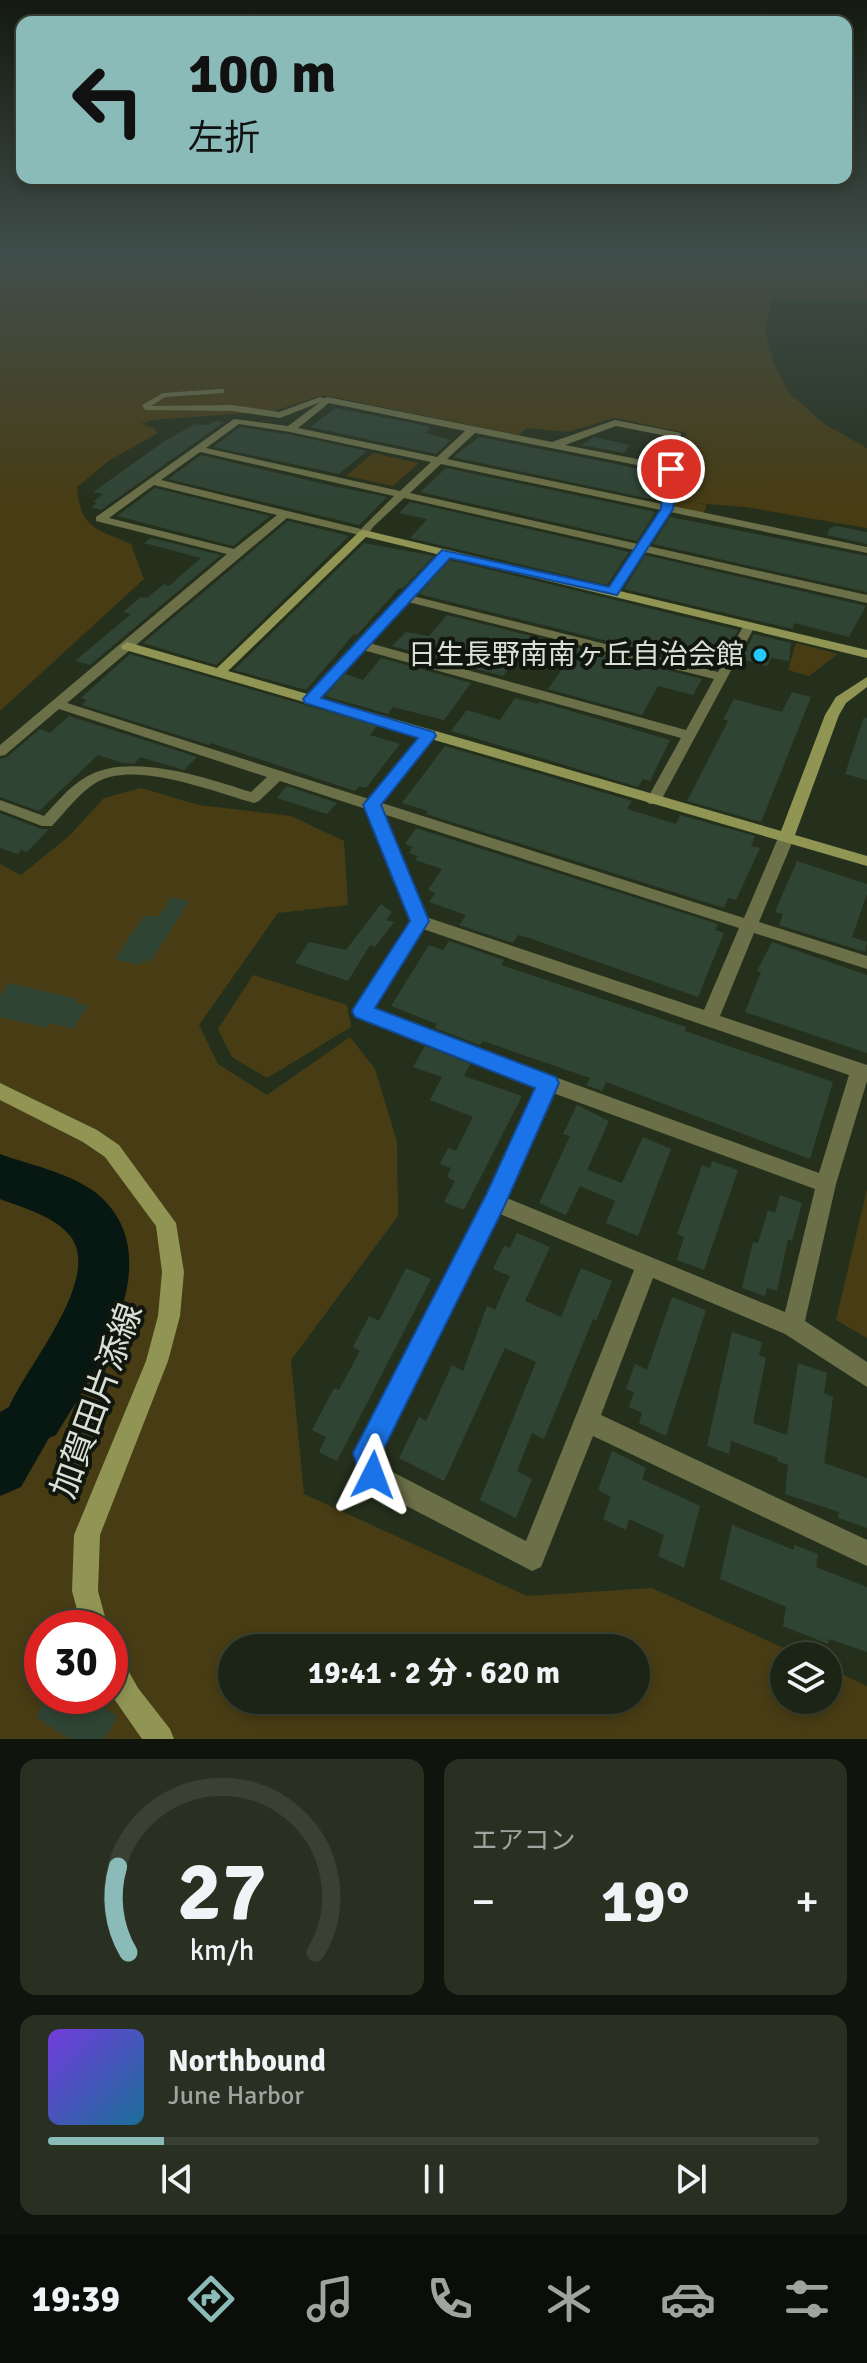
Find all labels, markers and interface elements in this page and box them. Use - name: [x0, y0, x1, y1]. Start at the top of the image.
- text: 100 m: [188, 39, 336, 108]
- icon: left: [56, 48, 160, 152]
- text: 左折: [188, 116, 260, 161]
- pin: [637, 435, 705, 503]
- icon: arrive: [649, 447, 693, 491]
- place label: 日生長野南南ヶ丘自治会館: [408, 638, 744, 672]
- marker: 日生長野南南ヶ丘自治会館: [751, 646, 769, 664]
- street label: 加賀田片添線: [42, 1298, 152, 1504]
- position arrow: [331, 1433, 415, 1517]
- speed limit sign: 30: [24, 1610, 128, 1714]
- map controls: [770, 1642, 842, 1714]
- button: layers: [770, 1642, 842, 1714]
- text: 19:41 · 2 分 · 620 m: [308, 1655, 560, 1692]
- text: エアコン: [472, 1825, 576, 1857]
- text: 27: [177, 1841, 267, 1943]
- text: 19°: [601, 1865, 690, 1939]
- text: −: [472, 1875, 495, 1929]
- text: +: [795, 1875, 819, 1929]
- text: km/h: [189, 1933, 254, 1968]
- text: Northbound: [168, 2043, 326, 2080]
- text: June Harbor: [168, 2080, 304, 2112]
- icon: previous: [155, 2157, 199, 2201]
- icon: pause: [412, 2157, 456, 2201]
- icon: next: [669, 2157, 713, 2201]
- icon: directions: [183, 2271, 239, 2327]
- icon: music: [302, 2271, 358, 2327]
- icon: phone: [422, 2271, 478, 2327]
- icon: climate: [541, 2271, 597, 2327]
- icon: car: [660, 2271, 716, 2327]
- icon: filters: [779, 2271, 835, 2327]
- text: 19:39: [32, 2277, 120, 2322]

